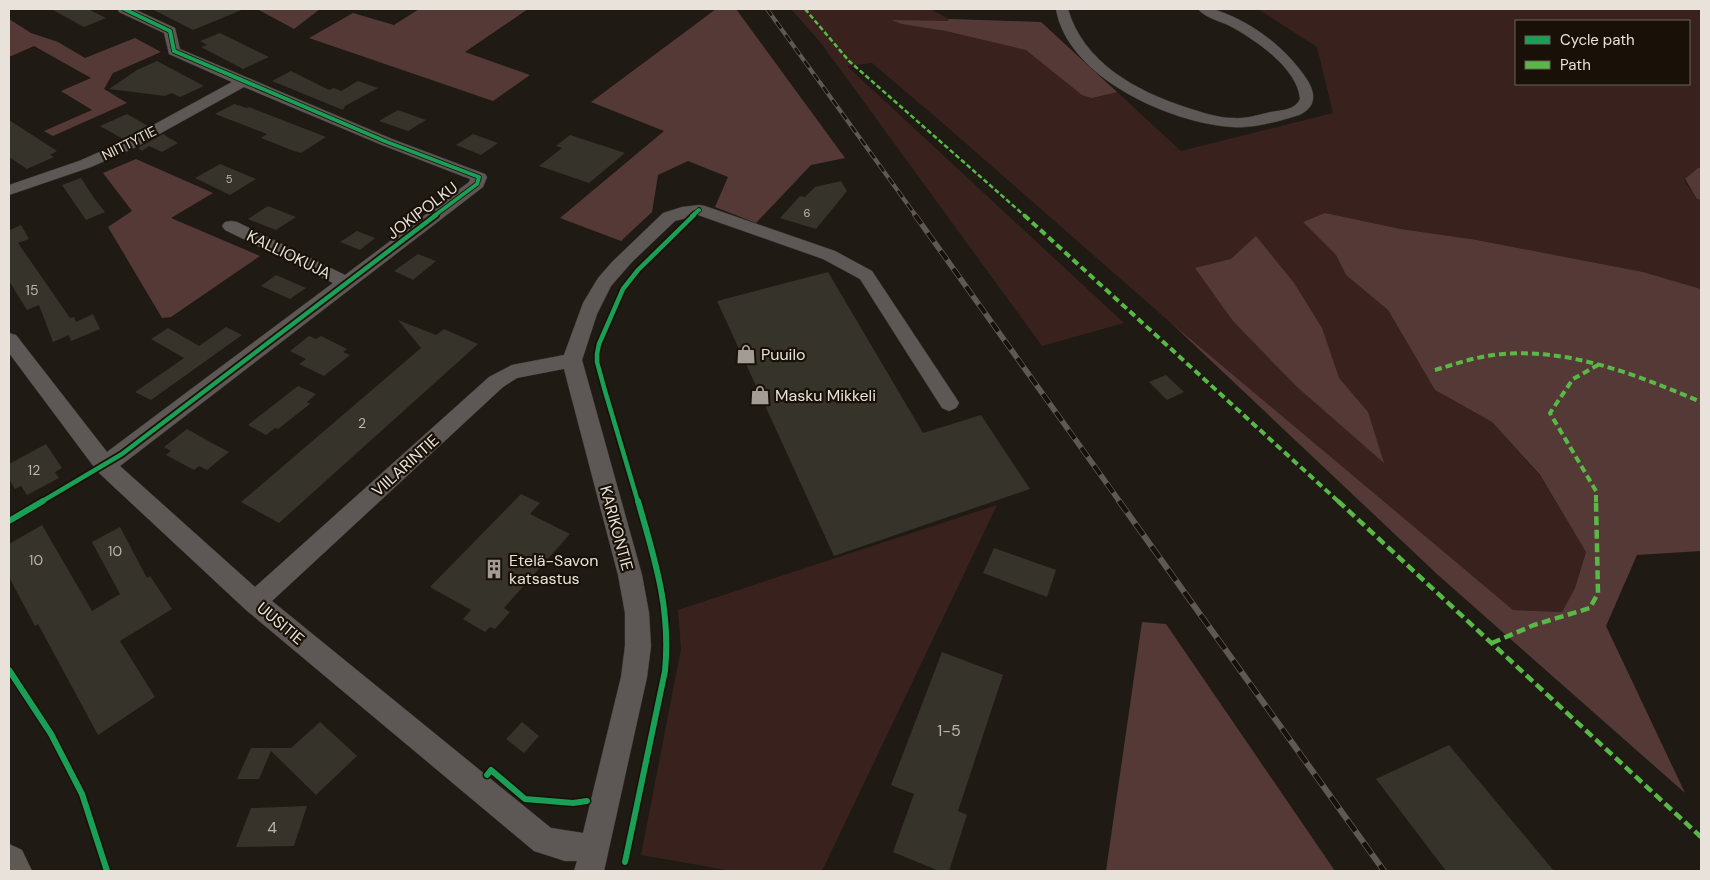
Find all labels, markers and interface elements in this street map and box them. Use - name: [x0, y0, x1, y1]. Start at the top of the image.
- legend: [1515, 20, 1690, 85]
- text: Cycle path: [1560, 30, 1635, 50]
- text: Path: [1560, 55, 1591, 75]
- street label: NIITTYTIE: [99, 122, 159, 164]
- house number: 5: [226, 172, 233, 186]
- street label: JOKIPOLKU: [383, 177, 462, 244]
- house number: 6: [804, 206, 811, 220]
- street label: KALLIOKUJA: [243, 225, 335, 284]
- house number: 15: [26, 281, 38, 299]
- shop icon: Puuilo: [735, 343, 757, 365]
- place label: Puuilo: [761, 344, 806, 365]
- shop icon: Masku Mikkeli: [749, 384, 771, 406]
- place label: Masku Mikkeli: [775, 385, 876, 406]
- house number: 2: [358, 414, 366, 432]
- street label: VIILARINTIE: [367, 430, 443, 501]
- house number: 12: [28, 461, 40, 479]
- street label: KARIKONTIE: [595, 483, 638, 573]
- house number: 10: [108, 542, 122, 560]
- place label: Etelä-Savon katsastus: [509, 550, 599, 589]
- house number: 10: [29, 551, 43, 569]
- building icon: Etelä-Savon katsastus: [483, 558, 505, 580]
- street label: UUSITIE: [253, 597, 309, 649]
- house number: 1-5: [937, 720, 961, 741]
- house number: 4: [267, 817, 277, 838]

